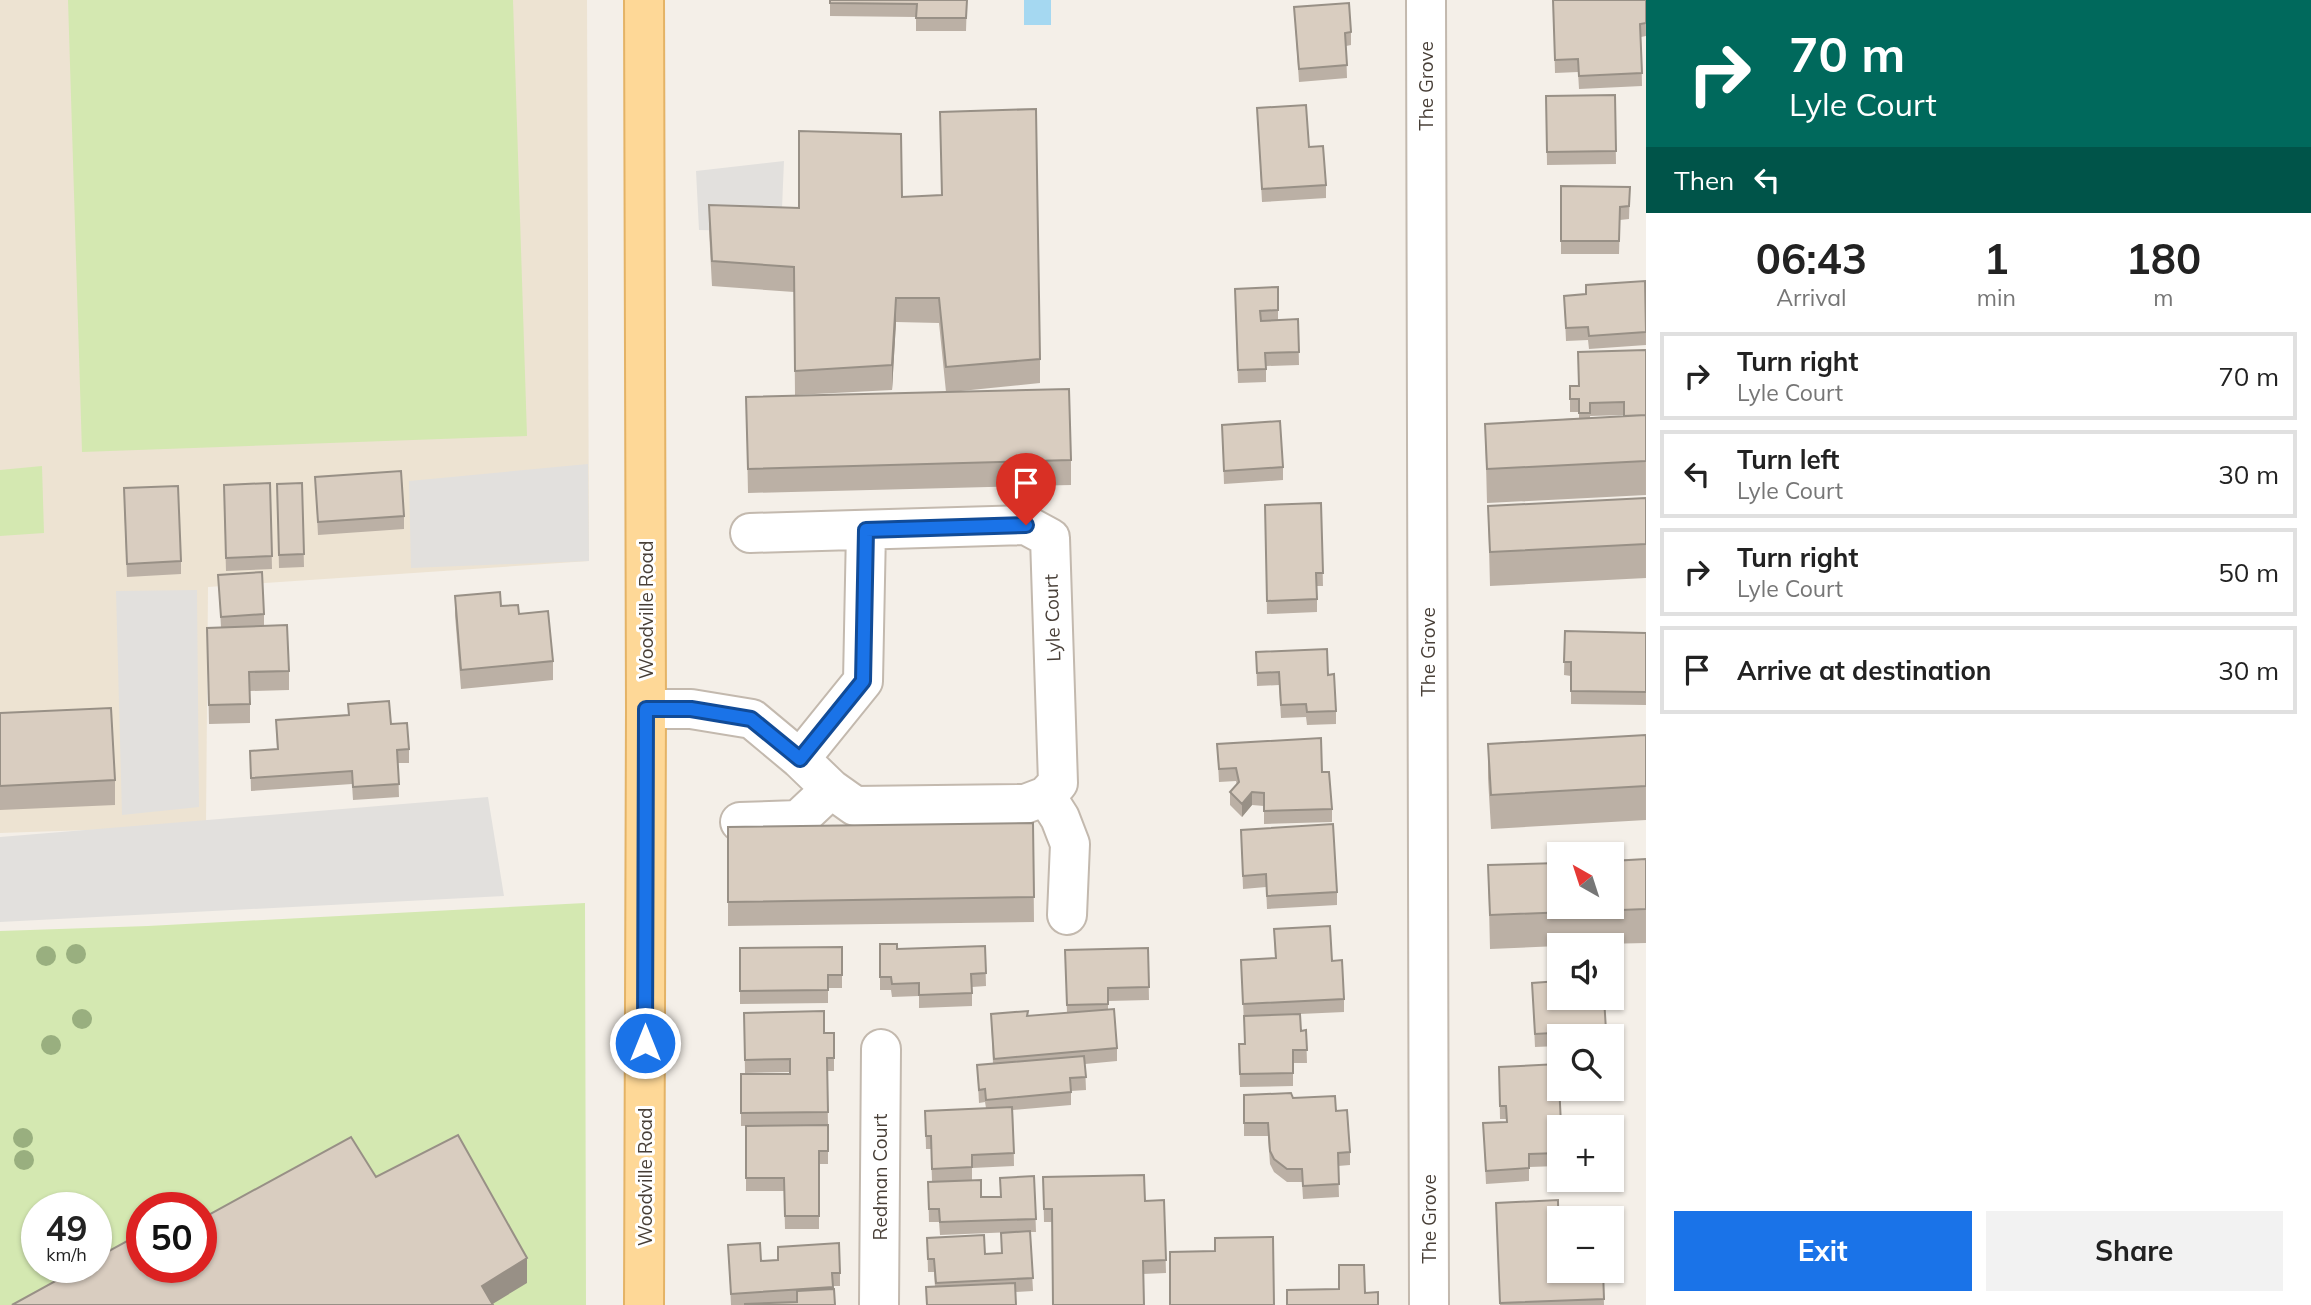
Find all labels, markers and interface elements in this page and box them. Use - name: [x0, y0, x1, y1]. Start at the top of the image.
- text: 70 m: [1789, 23, 1905, 84]
- icon: right: [1674, 28, 1765, 119]
- street label: The Grove: [1414, 41, 1438, 131]
- text: Lyle Court: [1789, 84, 1937, 124]
- icon: left: [1748, 161, 1786, 199]
- text: Then: [1674, 164, 1734, 197]
- text: 06:43: [1756, 232, 1867, 285]
- text: 1: [1984, 232, 2009, 285]
- text: 180: [2126, 232, 2201, 285]
- text: Arrival: [1776, 283, 1847, 312]
- text: min: [1977, 283, 2016, 312]
- text: m: [2153, 283, 2174, 312]
- text: Turn right: [1737, 345, 1858, 378]
- icon: right: [1678, 357, 1716, 395]
- text: 70 m: [2218, 360, 2279, 393]
- text: Lyle Court: [1737, 378, 1843, 407]
- text: Turn left: [1737, 443, 1839, 476]
- pin: [996, 453, 1056, 525]
- icon: left: [1678, 455, 1716, 493]
- text: 30 m: [2218, 458, 2279, 491]
- icon: arrive: [1007, 464, 1045, 502]
- text: Lyle Court: [1737, 476, 1843, 505]
- street label: Woodville Road: [634, 541, 658, 679]
- text: Turn right: [1737, 541, 1858, 574]
- icon: right: [1678, 553, 1716, 591]
- text: 50 m: [2218, 556, 2279, 589]
- street label: Lyle Court: [1038, 573, 1066, 662]
- text: Lyle Court: [1737, 574, 1843, 603]
- street label: The Grove: [1416, 607, 1440, 697]
- icon: arrive: [1678, 651, 1716, 689]
- text: Arrive at destination: [1737, 654, 1992, 687]
- text: 30 m: [2218, 654, 2279, 687]
- north arrow: [1547, 842, 1624, 919]
- map controls: [1547, 842, 1624, 1283]
- button: sound: [1547, 933, 1624, 1010]
- position arrow: [608, 1006, 682, 1080]
- button: search: [1547, 1024, 1624, 1101]
- street label: Woodville Road: [633, 1108, 657, 1246]
- street label: Redman Court: [868, 1113, 892, 1241]
- button: +: [1547, 1115, 1624, 1192]
- street label: The Grove: [1417, 1174, 1441, 1264]
- speed limit sign: 50: [126, 1192, 217, 1283]
- text: 49: [45, 1206, 88, 1250]
- button: −: [1547, 1206, 1624, 1283]
- button: Exit: [1674, 1211, 1972, 1291]
- button: Share: [1986, 1211, 2283, 1291]
- text: km/h: [46, 1243, 87, 1266]

